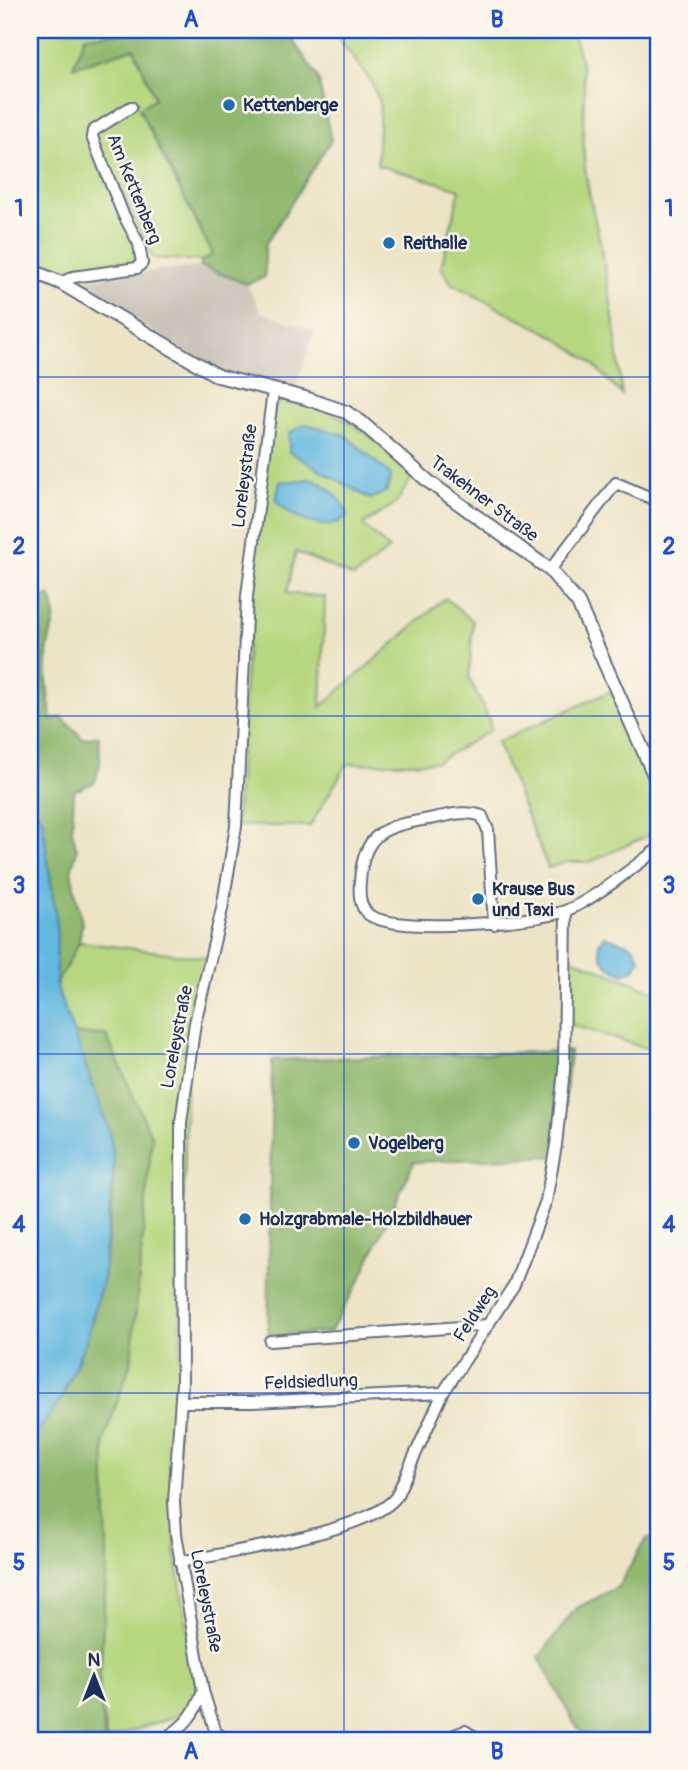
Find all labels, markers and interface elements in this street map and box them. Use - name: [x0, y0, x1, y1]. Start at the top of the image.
- text: A: [184, 5, 199, 34]
- text: B: [490, 5, 504, 34]
- place label: Kettenberge: [243, 94, 339, 117]
- marker: Kettenberge: [221, 97, 237, 113]
- street label: Am Kettenberg: [101, 130, 167, 248]
- text: 1: [15, 194, 24, 223]
- text: 1: [665, 194, 674, 223]
- place label: Reithalle: [403, 232, 468, 255]
- marker: Reithalle: [381, 235, 397, 251]
- street label: Loreleystraße: [227, 423, 263, 529]
- street label: Trakehner Straße: [425, 451, 543, 547]
- text: 2: [13, 532, 26, 561]
- text: 2: [663, 532, 676, 561]
- text: 3: [13, 871, 25, 900]
- text: 3: [663, 871, 675, 900]
- place label: Krause Bus und Taxi: [492, 878, 575, 922]
- marker: Krause Bus und Taxi: [470, 891, 486, 907]
- street label: Loreleystraße: [156, 983, 198, 1090]
- place label: Vogelberg: [368, 1132, 444, 1155]
- marker: Vogelberg: [346, 1135, 362, 1151]
- place label: Holzgrabmale-Holzbildhauer: [259, 1208, 473, 1231]
- text: 4: [12, 1210, 26, 1239]
- text: 4: [662, 1210, 676, 1239]
- marker: Holzgrabmale-Holzbildhauer: [237, 1211, 253, 1227]
- street label: Feldweg: [448, 1282, 502, 1346]
- street label: Feldsiedlung: [264, 1369, 358, 1395]
- text: 5: [13, 1548, 25, 1577]
- street label: Loreleystraße: [185, 1548, 227, 1655]
- text: 5: [663, 1548, 675, 1577]
- north arrow: [60, 1640, 130, 1710]
- text: N: [88, 1648, 101, 1672]
- text: A: [184, 1737, 199, 1766]
- text: B: [490, 1737, 504, 1766]

